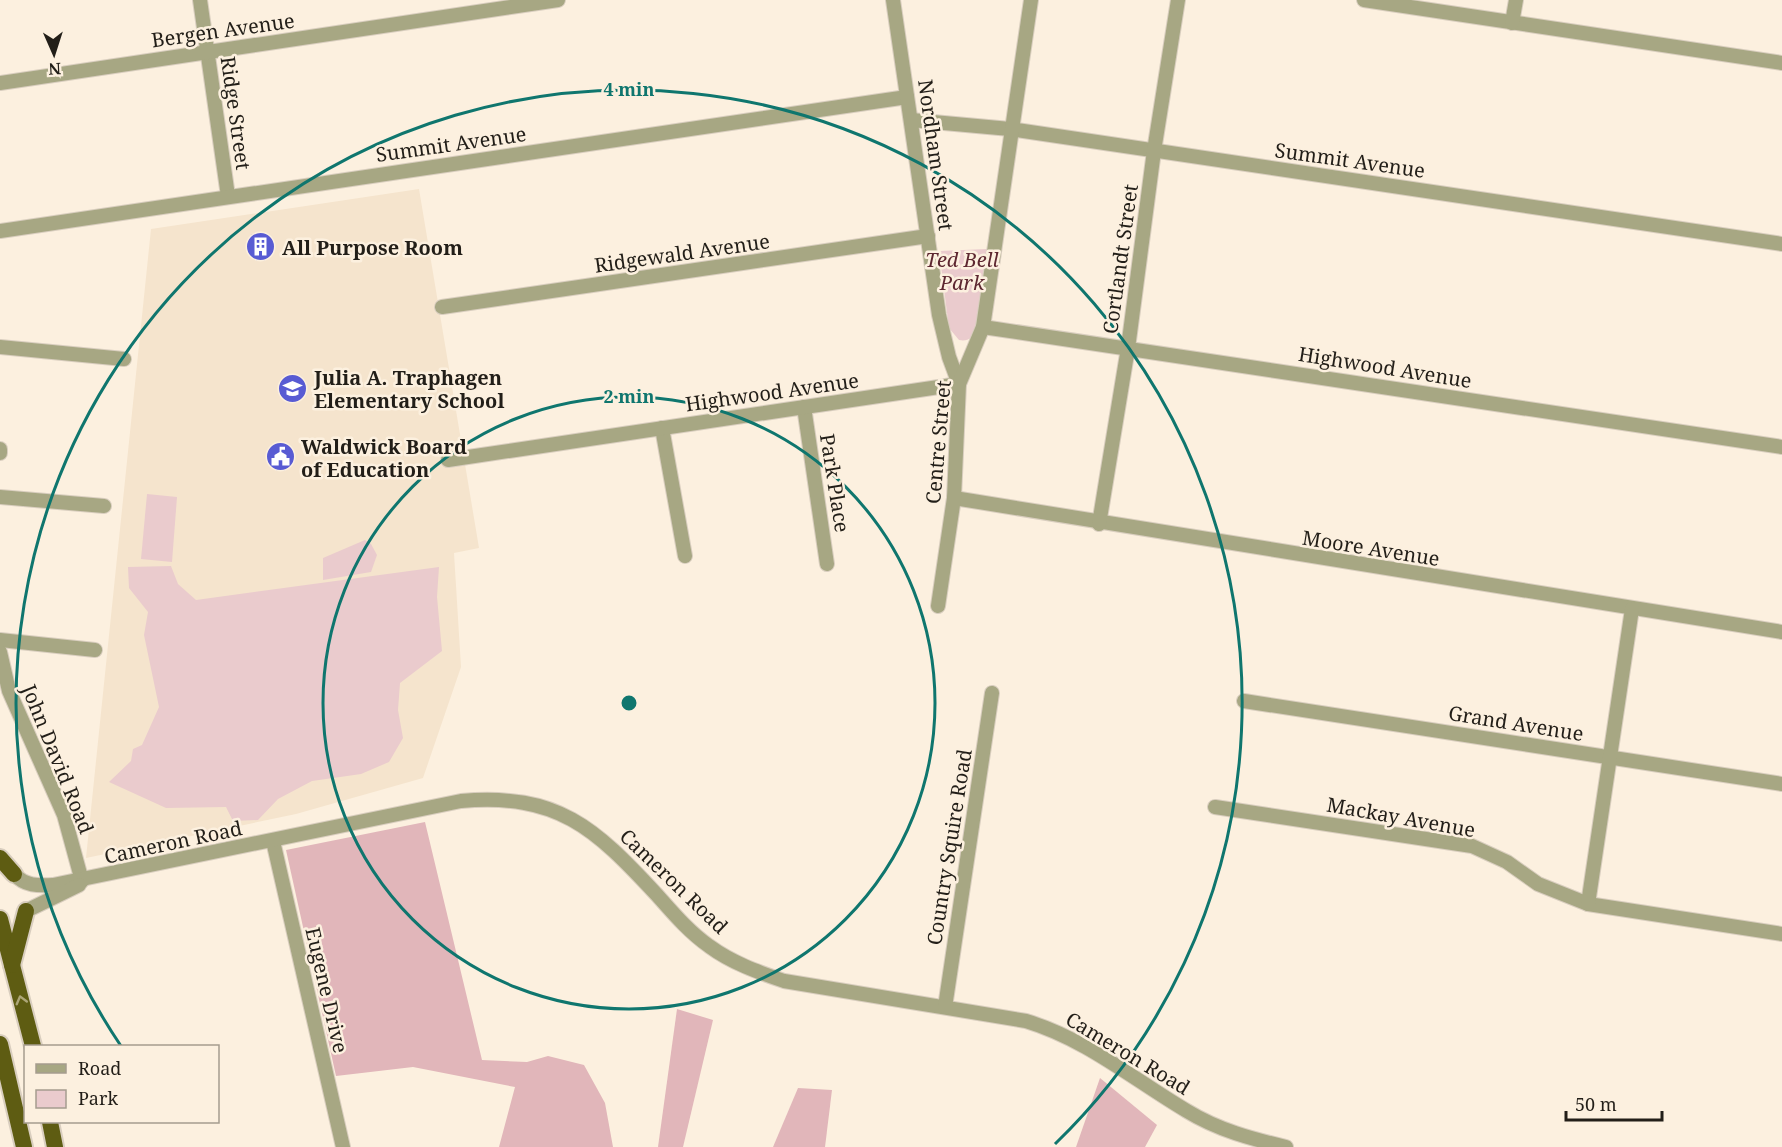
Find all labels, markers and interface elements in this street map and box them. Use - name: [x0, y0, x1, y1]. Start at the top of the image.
- street label: Bergen Avenue: [150, 7, 296, 53]
- north arrow: [24, 24, 84, 84]
- street label: Ridge Street: [215, 55, 257, 171]
- text: N: [48, 58, 62, 80]
- text: 4 min: [604, 77, 654, 101]
- street label: Nordham Street: [912, 78, 960, 232]
- street label: Summit Avenue: [374, 120, 528, 168]
- street label: Summit Avenue: [1273, 136, 1427, 184]
- street label: Cortlandt Street: [1096, 182, 1144, 336]
- street label: Ridgewald Avenue: [593, 227, 771, 279]
- building icon: All Purpose Room: [245, 231, 277, 263]
- place label: All Purpose Room: [282, 234, 463, 261]
- park label: Ted Bell Park: [925, 246, 999, 296]
- street label: Highwood Avenue: [1296, 340, 1474, 394]
- place label: Julia A. Traphagen Elementary School: [313, 364, 504, 414]
- street label: Highwood Avenue: [683, 366, 861, 418]
- school or university icon: Julia A. Traphagen Elementary School: [277, 372, 309, 404]
- street label: Centre Street: [919, 379, 957, 505]
- text: 2 min: [604, 384, 654, 408]
- street label: Park Place: [814, 432, 856, 534]
- place label: Waldwick Board of Education: [301, 433, 467, 483]
- public building icon: Waldwick Board of Education: [264, 441, 296, 473]
- street label: Moore Avenue: [1300, 524, 1442, 572]
- street label: John David Road: [15, 679, 100, 838]
- centre of rings: [619, 693, 639, 713]
- street label: Grand Avenue: [1447, 699, 1585, 747]
- street label: Country Squire Road: [920, 747, 978, 947]
- street label: Mackay Avenue: [1325, 791, 1477, 843]
- street label: Cameron Road: [102, 814, 244, 870]
- street label: Cameron Road: [614, 823, 734, 939]
- street label: Eugene Drive: [299, 925, 355, 1055]
- one-way arrow: [15, 995, 28, 1005]
- street label: Cameron Road: [1061, 1005, 1195, 1101]
- legend: [24, 1045, 219, 1123]
- text: Road: [78, 1056, 121, 1080]
- scale bar: [1566, 1084, 1662, 1122]
- text: Park: [78, 1086, 118, 1110]
- text: 50 m: [1575, 1092, 1617, 1116]

